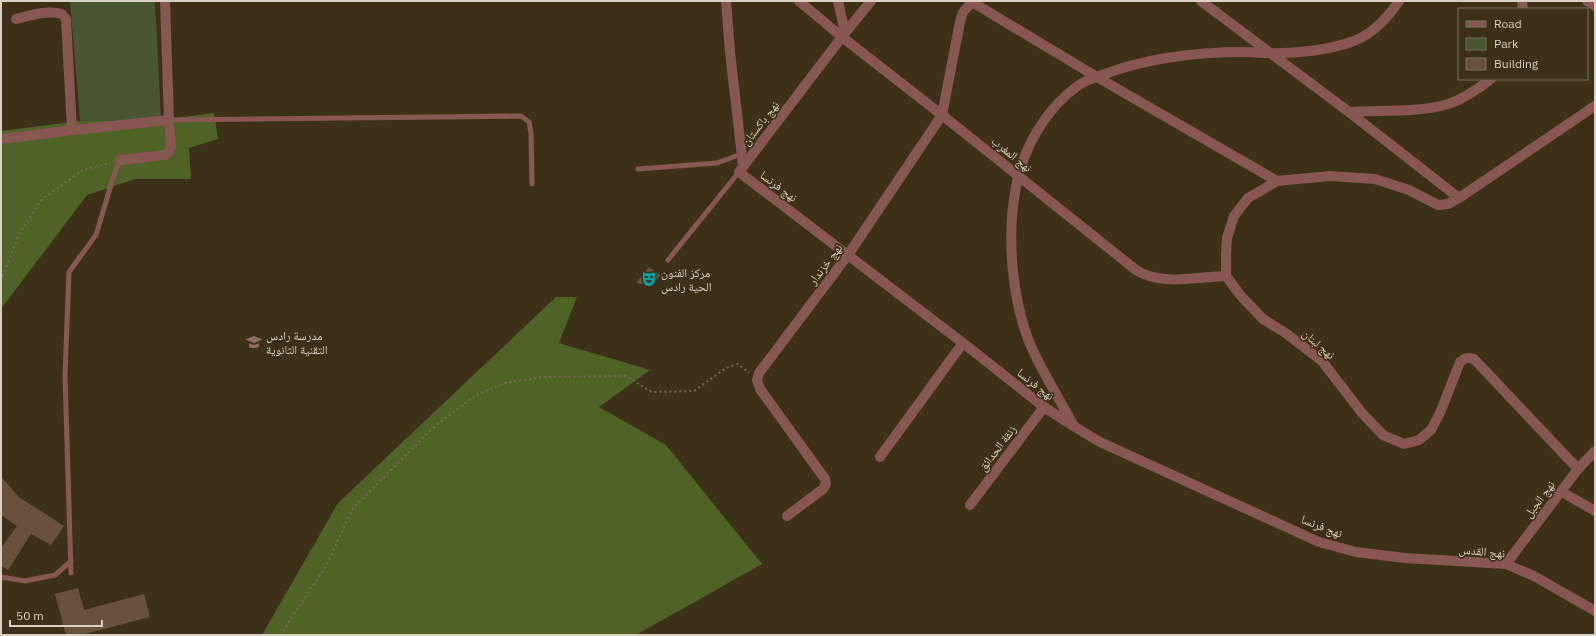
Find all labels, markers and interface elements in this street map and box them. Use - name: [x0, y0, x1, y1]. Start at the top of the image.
- legend: [1458, 8, 1588, 80]
- text: Road: [1494, 16, 1522, 31]
- text: Park: [1494, 36, 1519, 51]
- text: Building: [1494, 56, 1539, 71]
- street label: نهج باكستان: [738, 98, 782, 148]
- street label: نهج المغرب: [988, 133, 1035, 175]
- street label: نهج فرنسا: [757, 167, 801, 205]
- street label: نهج خزندار: [804, 240, 845, 288]
- place label: مركز الفنون الحية رادس: [661, 265, 712, 294]
- theatre icon: مركز الفنون الحية رادس: [640, 270, 658, 288]
- street label: نهج لبنان: [1299, 326, 1338, 363]
- place label: مدرسة رادس التقنية الثانوية: [266, 328, 328, 357]
- school or university icon: مدرسة رادس التقنية الثانوية: [245, 333, 263, 351]
- street label: نهج فرنسا: [1014, 365, 1058, 403]
- street label: زنقة الحدائق: [975, 422, 1019, 474]
- street label: نهج الجبل: [1520, 477, 1558, 521]
- street label: نهج فرنسا: [1299, 511, 1345, 541]
- street label: نهج القدس: [1458, 541, 1506, 561]
- scale bar: [10, 602, 102, 628]
- text: 50 m: [16, 608, 44, 623]

